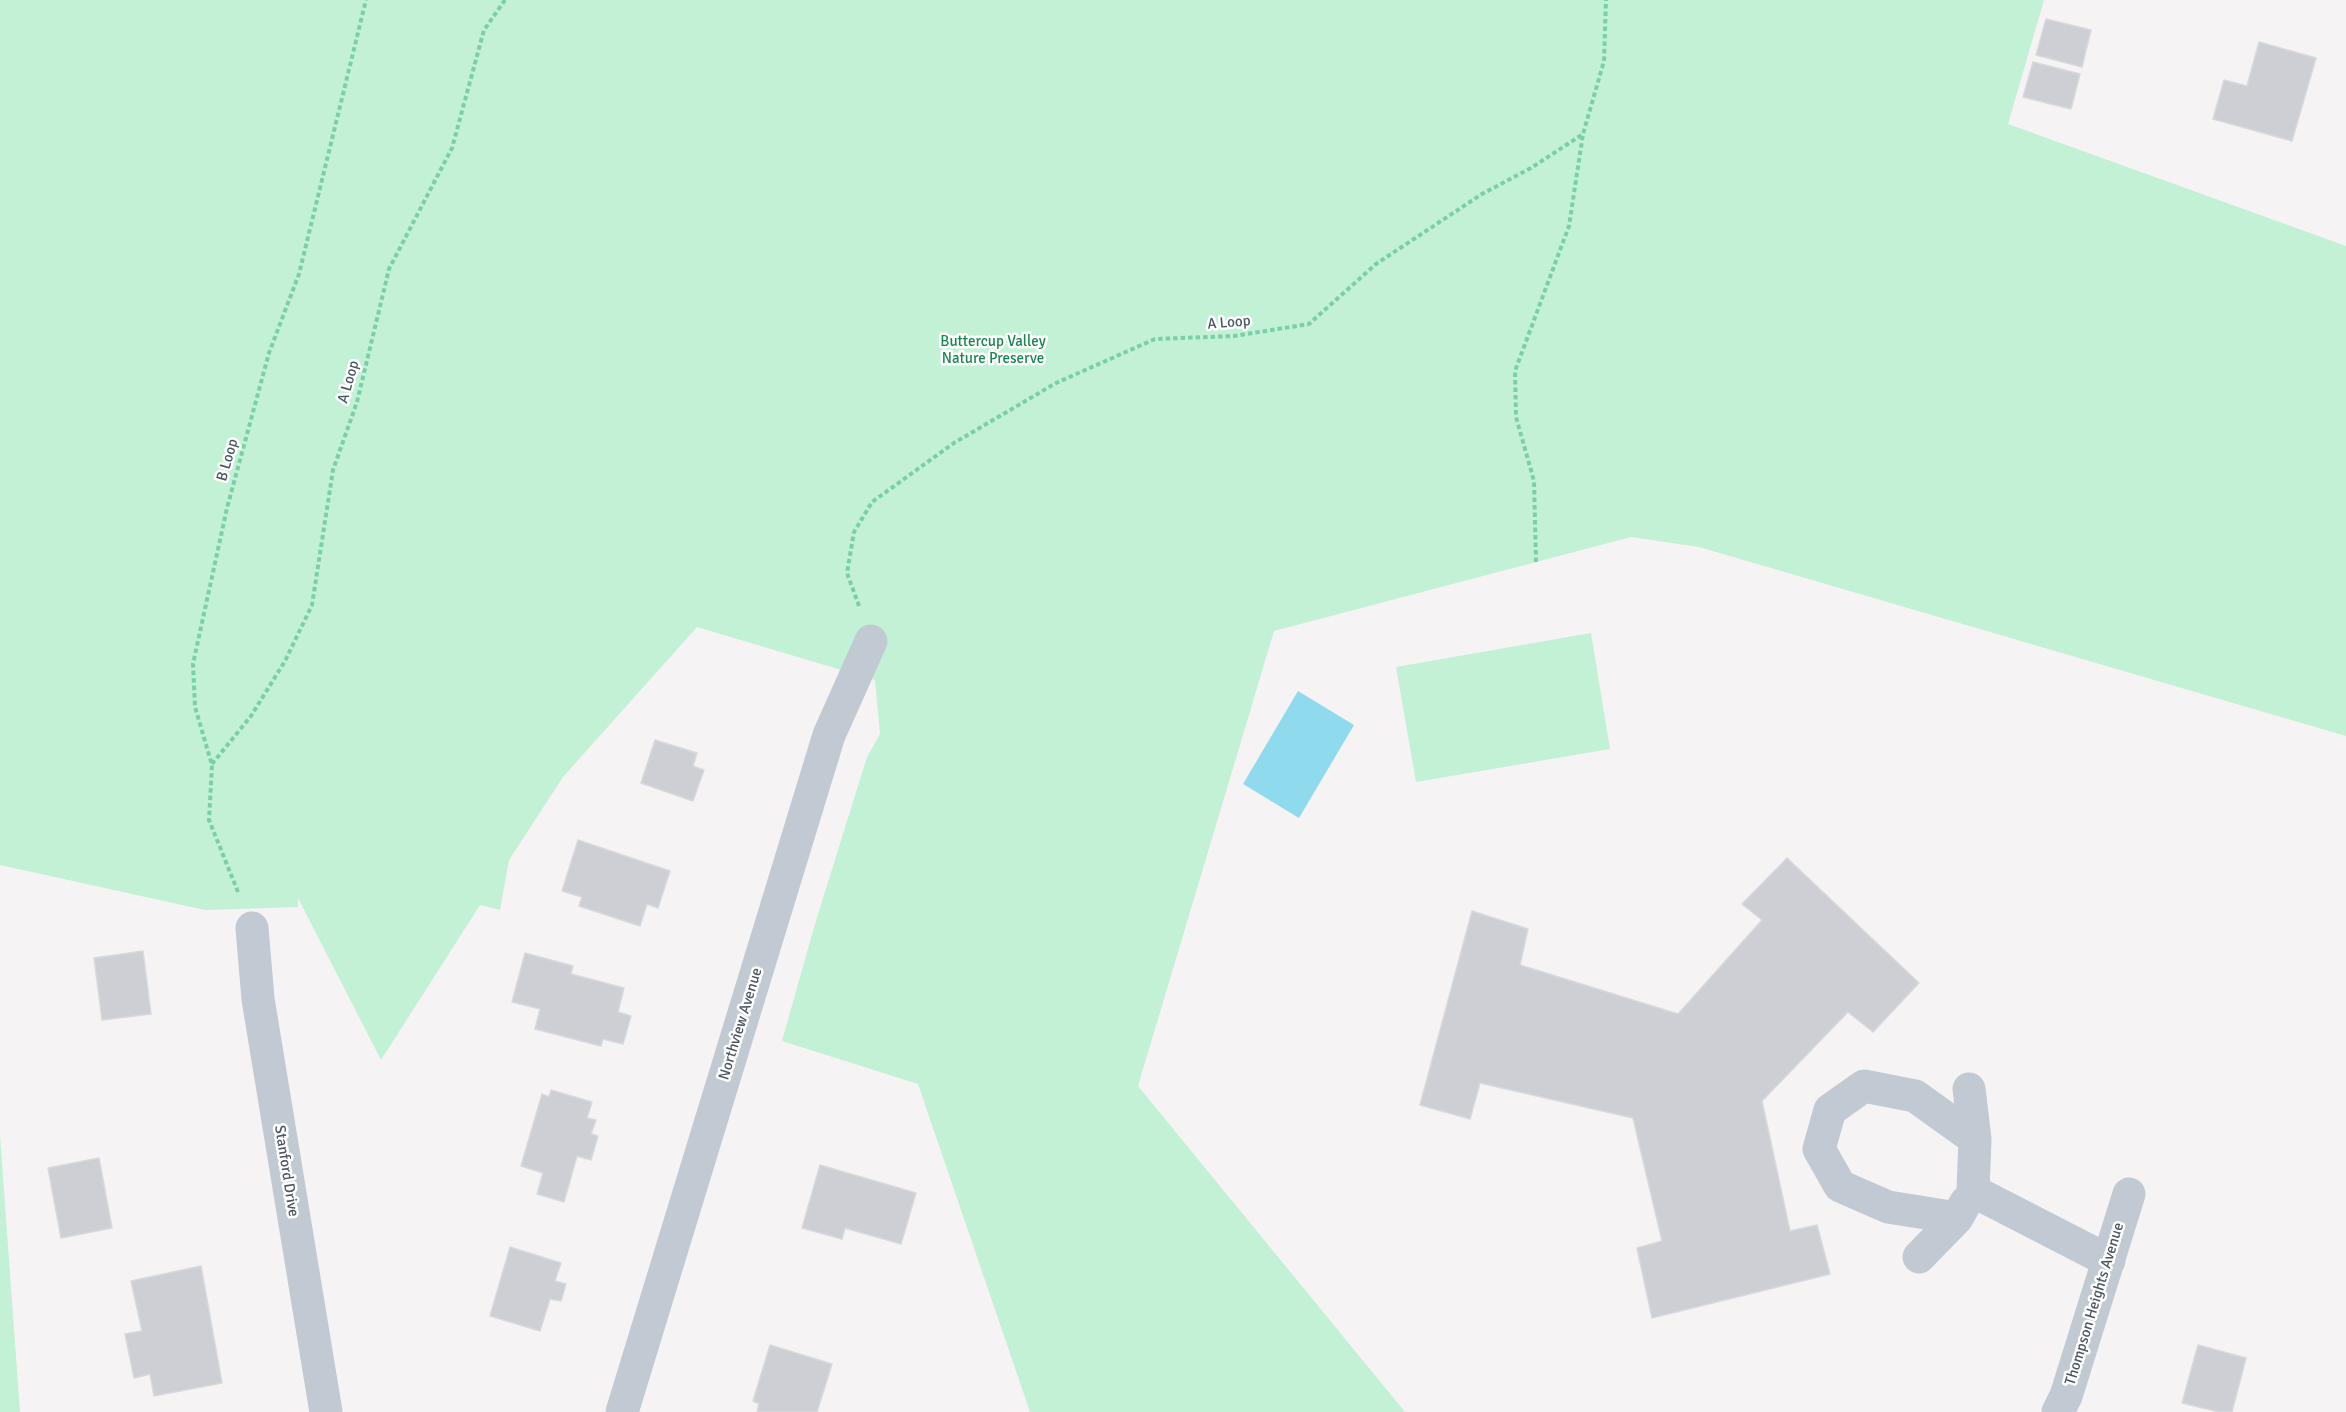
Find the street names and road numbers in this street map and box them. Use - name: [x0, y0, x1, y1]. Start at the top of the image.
- street label: A Loop: [1207, 312, 1251, 334]
- street label: A Loop: [334, 359, 364, 405]
- street label: B Loop: [213, 437, 243, 483]
- street label: Northview Avenue: [715, 966, 767, 1082]
- street label: Stanford Drive: [270, 1124, 302, 1218]
- street label: Thompson Heights Avenue: [2062, 1221, 2128, 1387]

